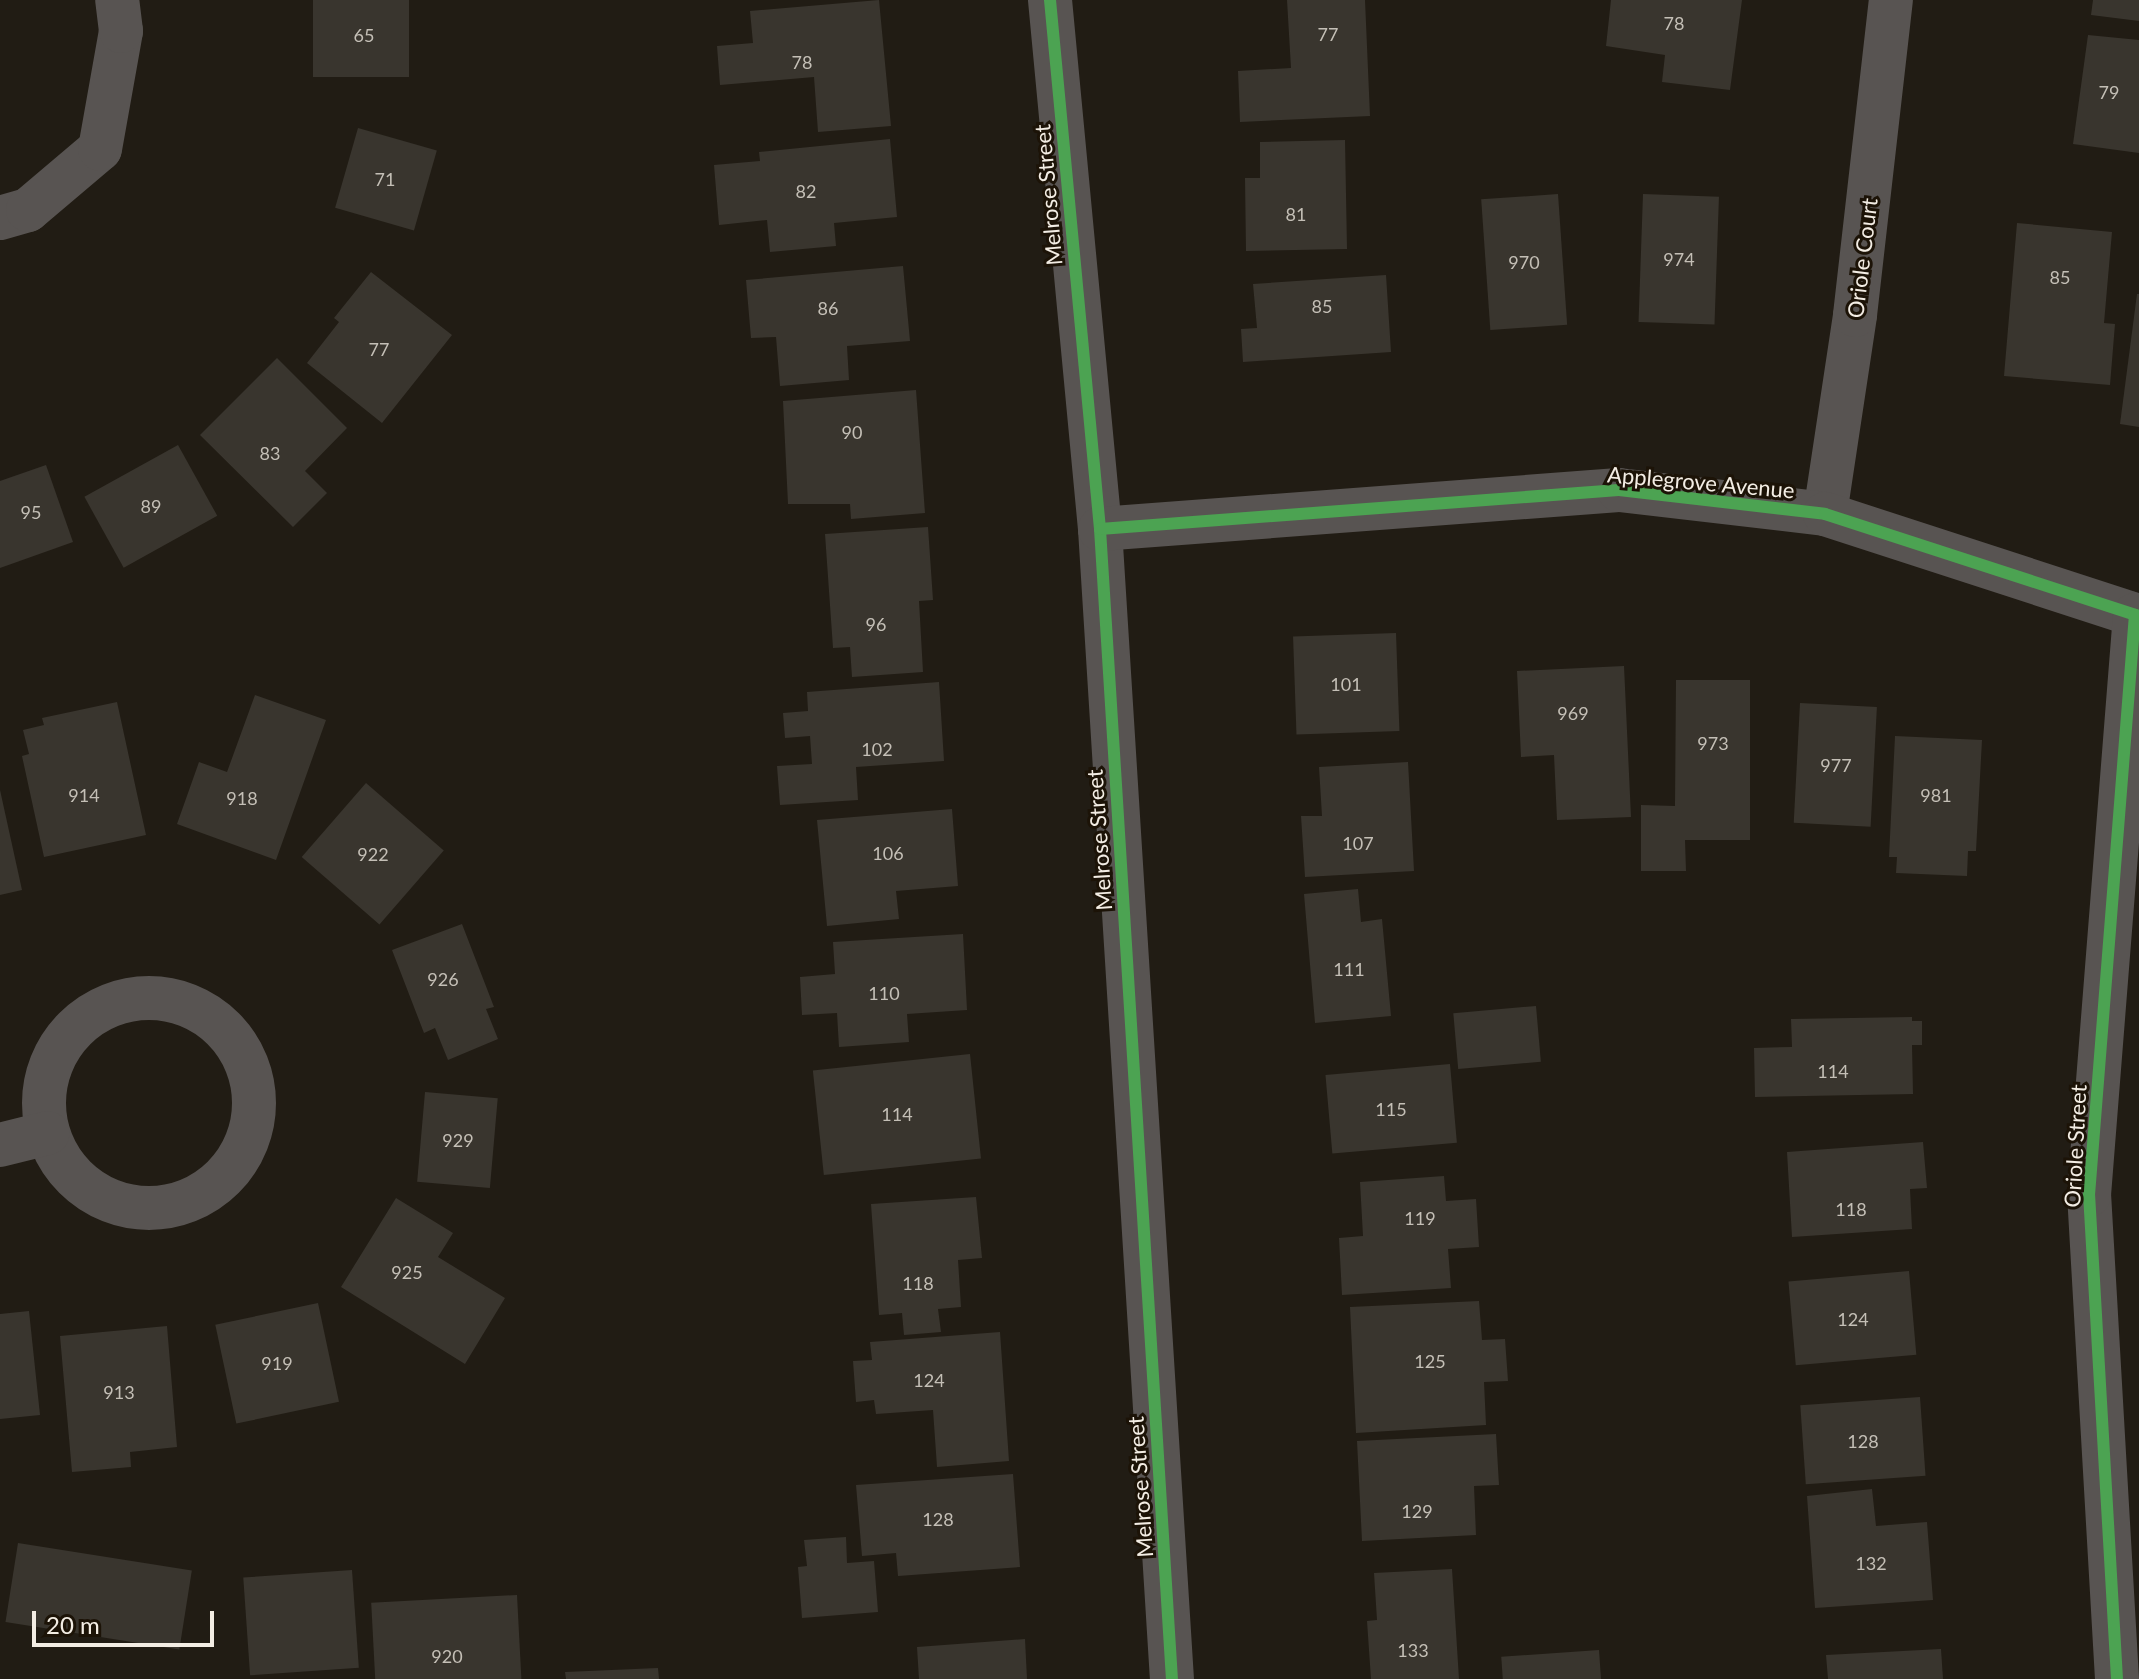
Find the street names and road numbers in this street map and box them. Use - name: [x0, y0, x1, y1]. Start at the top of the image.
- street label: Melrose Street: [1029, 123, 1067, 267]
- street label: Oriole Court: [1842, 196, 1882, 320]
- street label: Applegrove Avenue: [1606, 461, 1796, 503]
- street label: Melrose Street: [1081, 768, 1117, 912]
- street label: Oriole Street: [2059, 1084, 2091, 1208]
- street label: Melrose Street: [1122, 1415, 1158, 1559]

